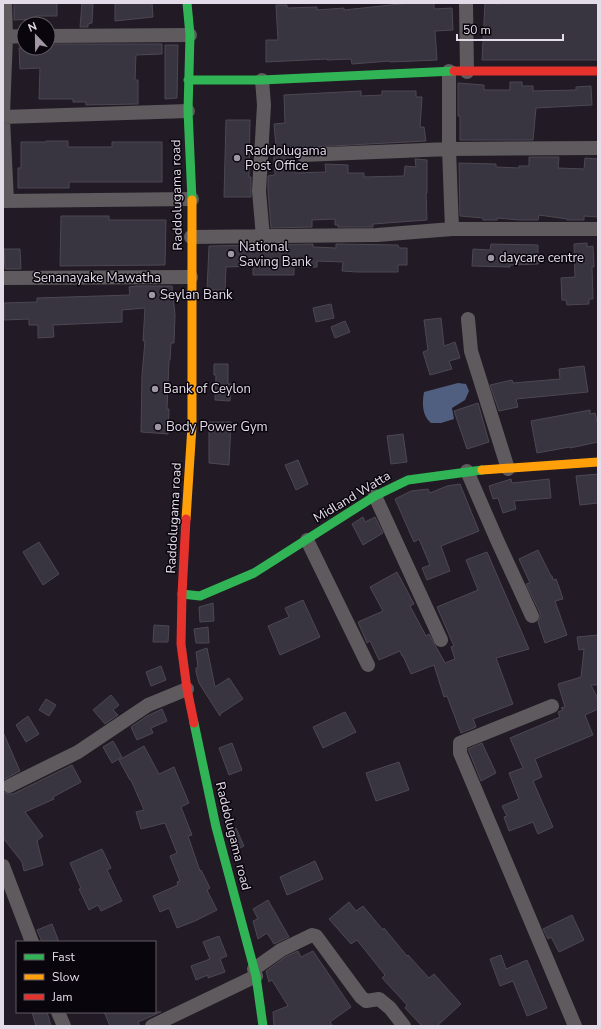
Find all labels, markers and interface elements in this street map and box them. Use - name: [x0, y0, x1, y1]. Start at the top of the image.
- north arrow: [16, 16, 56, 56]
- scale bar: [457, 16, 563, 42]
- text: N: [26, 19, 39, 36]
- text: 50 m: [463, 22, 491, 38]
- street label: Raddolugama road: [167, 139, 187, 251]
- place label: Raddolugama Post Office: [245, 142, 327, 175]
- marker: Raddolugama Post Office: [232, 153, 242, 163]
- place label: National Saving Bank: [239, 238, 312, 271]
- marker: National Saving Bank: [226, 249, 236, 259]
- place label: daycare centre: [499, 249, 584, 267]
- marker: daycare centre: [486, 253, 496, 263]
- street label: Senanayake Mawatha: [33, 269, 161, 287]
- place label: Seylan Bank: [160, 286, 233, 304]
- marker: Seylan Bank: [147, 290, 157, 300]
- place label: Bank of Ceylon: [163, 380, 251, 398]
- marker: Bank of Ceylon: [150, 384, 160, 394]
- place label: Body Power Gym: [166, 418, 268, 436]
- marker: Body Power Gym: [153, 422, 163, 432]
- street label: Raddolugama road: [162, 462, 186, 574]
- street label: Midland Watta: [310, 467, 394, 527]
- street label: Raddolugama road: [211, 780, 255, 892]
- legend: [16, 941, 156, 1013]
- text: Fast: [52, 949, 75, 965]
- text: Slow: [52, 969, 80, 985]
- text: Jam: [51, 989, 73, 1005]

